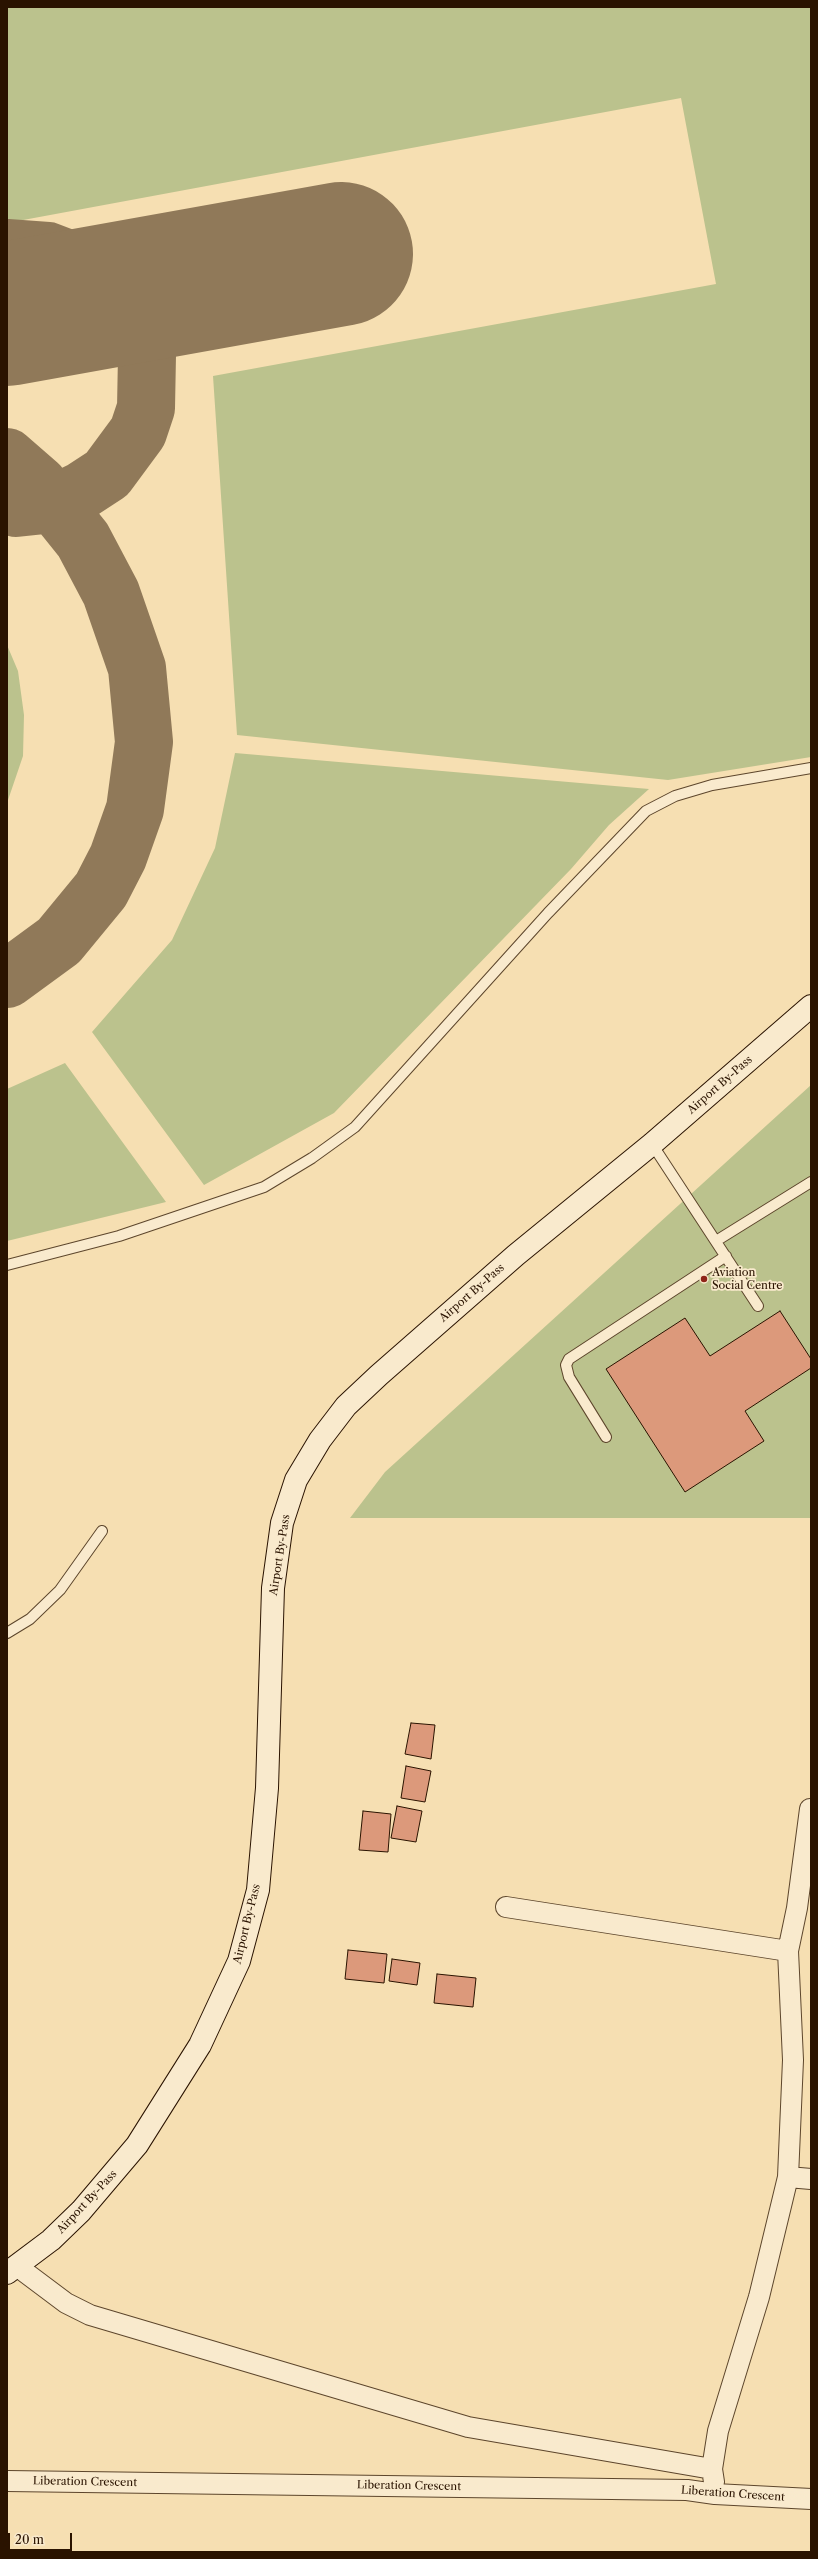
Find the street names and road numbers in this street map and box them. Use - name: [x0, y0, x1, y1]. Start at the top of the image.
- street label: Airport By-Pass: [685, 1053, 755, 1117]
- street label: Airport By-Pass: [437, 1261, 507, 1325]
- street label: Airport By-Pass: [267, 1514, 293, 1596]
- street label: Airport By-Pass: [231, 1883, 263, 1965]
- street label: Airport By-Pass: [54, 2168, 120, 2236]
- street label: Liberation Crescent: [33, 2474, 137, 2490]
- street label: Liberation Crescent: [357, 2478, 461, 2494]
- street label: Liberation Crescent: [681, 2484, 785, 2504]

